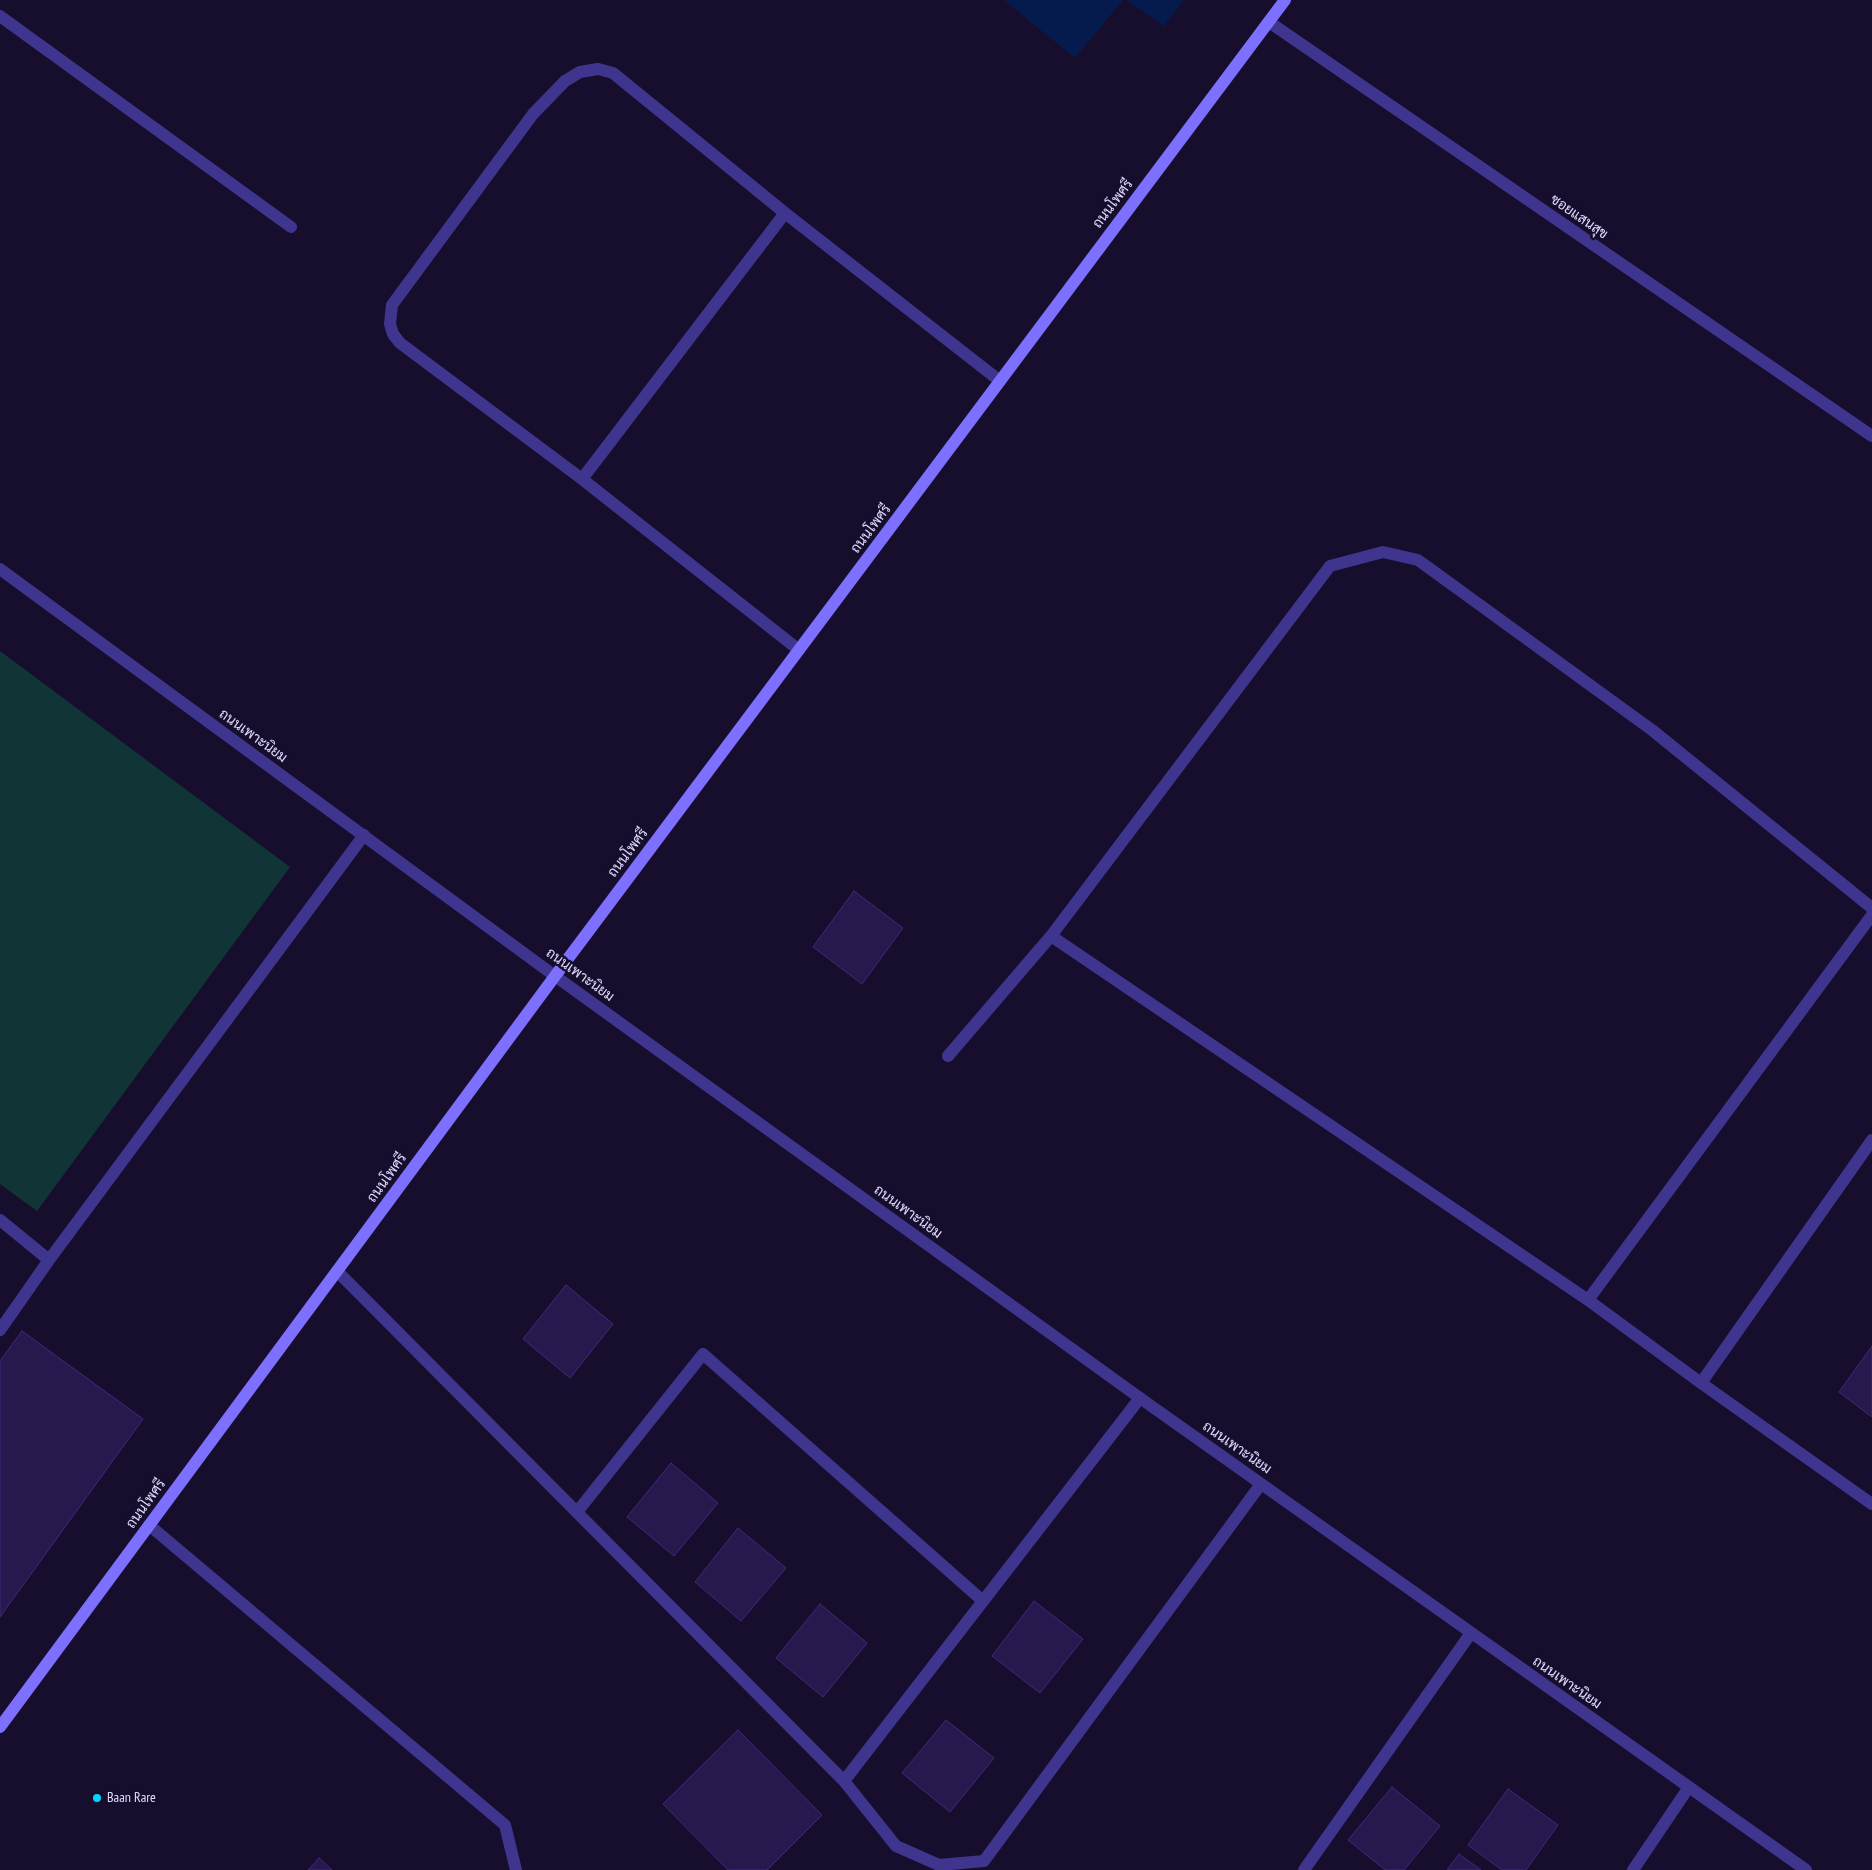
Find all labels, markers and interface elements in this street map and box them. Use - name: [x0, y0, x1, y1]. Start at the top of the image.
- street label: ถนนโพศรี: [1089, 176, 1137, 232]
- street label: ซอยแสนสุข: [1547, 191, 1611, 243]
- street label: ถนนโพศรี: [847, 501, 895, 557]
- street label: ถนนเพาะนิยม: [216, 706, 290, 766]
- street label: ถนนโพศรี: [604, 825, 652, 881]
- street label: ถนนเพาะนิยม: [543, 945, 617, 1005]
- street label: ถนนโพศรี: [364, 1150, 410, 1206]
- street label: ถนนเพาะนิยม: [871, 1182, 945, 1242]
- street label: ถนนเพาะนิยม: [1199, 1418, 1275, 1478]
- street label: ถนนโพศรี: [123, 1476, 169, 1532]
- street label: ถนนเพาะนิยม: [1529, 1653, 1605, 1713]
- place label: Baan Rare: [107, 1790, 156, 1806]
- marker: Baan Rare: [91, 1792, 103, 1804]

